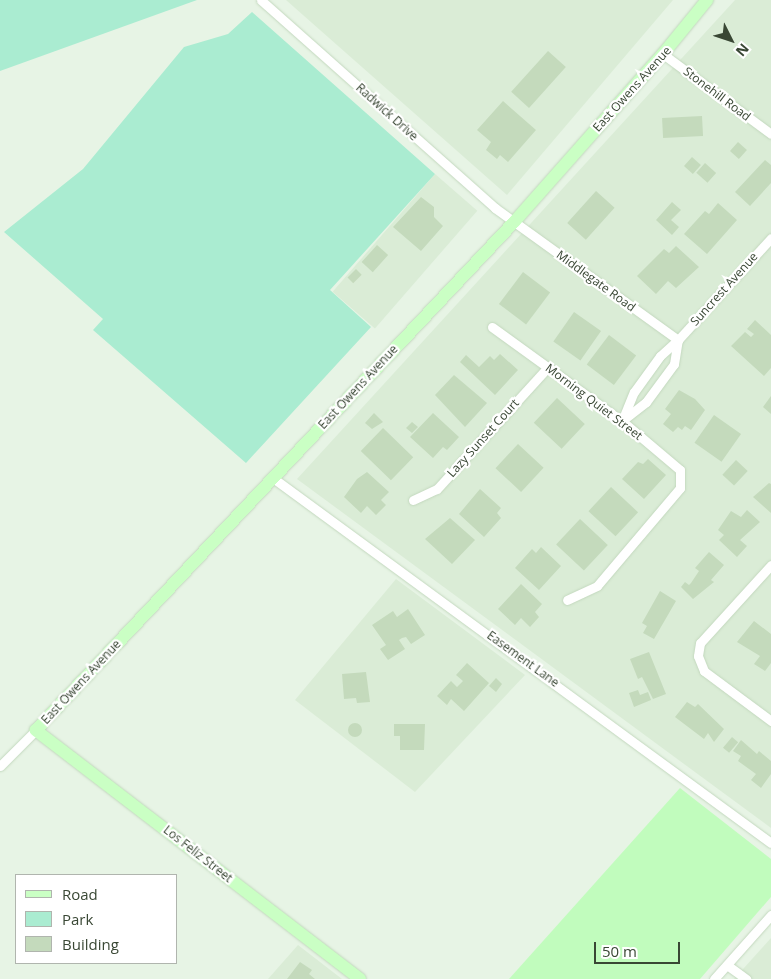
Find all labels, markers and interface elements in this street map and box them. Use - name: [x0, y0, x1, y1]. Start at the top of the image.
- north arrow: [706, 15, 756, 65]
- text: N: [732, 40, 754, 61]
- street label: East Owens Avenue: [590, 43, 674, 135]
- street label: Stonehill Road: [681, 64, 753, 124]
- street label: Radwick Drive: [353, 80, 421, 144]
- street label: Middlegate Road: [554, 247, 638, 315]
- street label: Suncrest Avenue: [687, 249, 761, 329]
- street label: East Owens Avenue: [315, 342, 401, 432]
- street label: Morning Quiet Street: [543, 361, 645, 443]
- street label: Lazy Sunset Court: [444, 396, 522, 480]
- street label: Easement Lane: [484, 628, 562, 690]
- street label: East Owens Avenue: [38, 637, 124, 727]
- street label: Los Feliz Street: [161, 823, 235, 885]
- legend: [15, 874, 178, 964]
- text: Road: [62, 884, 98, 904]
- text: Park: [62, 909, 93, 929]
- scale bar: [596, 932, 682, 964]
- text: Building: [62, 934, 119, 954]
- text: 50 m: [602, 941, 637, 961]

